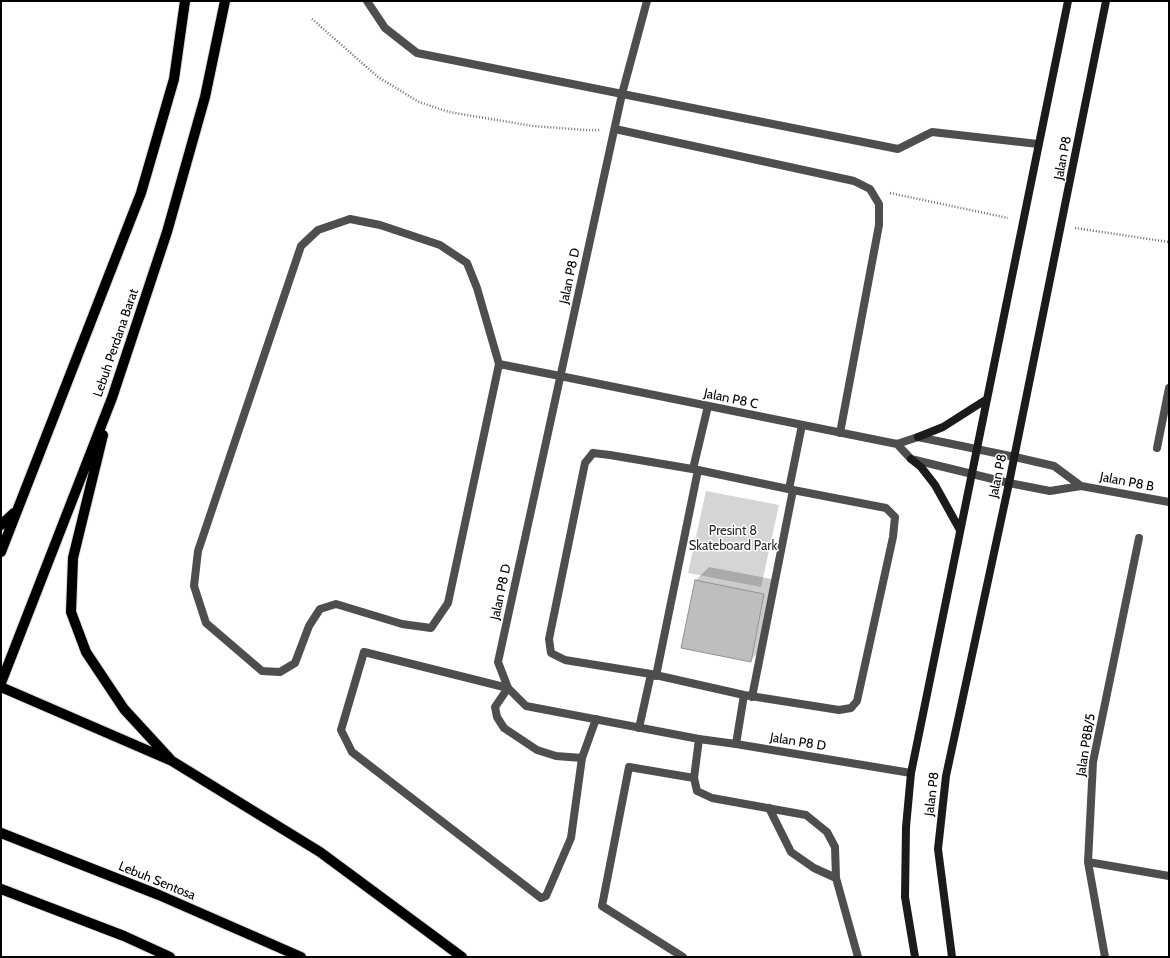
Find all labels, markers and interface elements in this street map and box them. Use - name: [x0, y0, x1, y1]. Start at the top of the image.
- street label: Jalan P8: [1051, 135, 1075, 181]
- street label: Jalan P8 D: [556, 247, 584, 305]
- street label: Lebuh Perdana Barat: [90, 287, 142, 399]
- street label: Jalan P8 C: [702, 386, 760, 412]
- street label: Jalan P8: [986, 453, 1010, 499]
- street label: Jalan P8 B: [1099, 469, 1155, 495]
- park label: Presint 8 Skateboard Park: [689, 523, 777, 554]
- street label: Jalan P8 D: [487, 563, 515, 621]
- street label: Jalan P8B/5: [1073, 713, 1099, 777]
- street label: Jalan P8 D: [769, 730, 827, 754]
- street label: Jalan P8: [922, 771, 942, 817]
- street label: Lebuh Sentosa: [116, 858, 198, 904]

